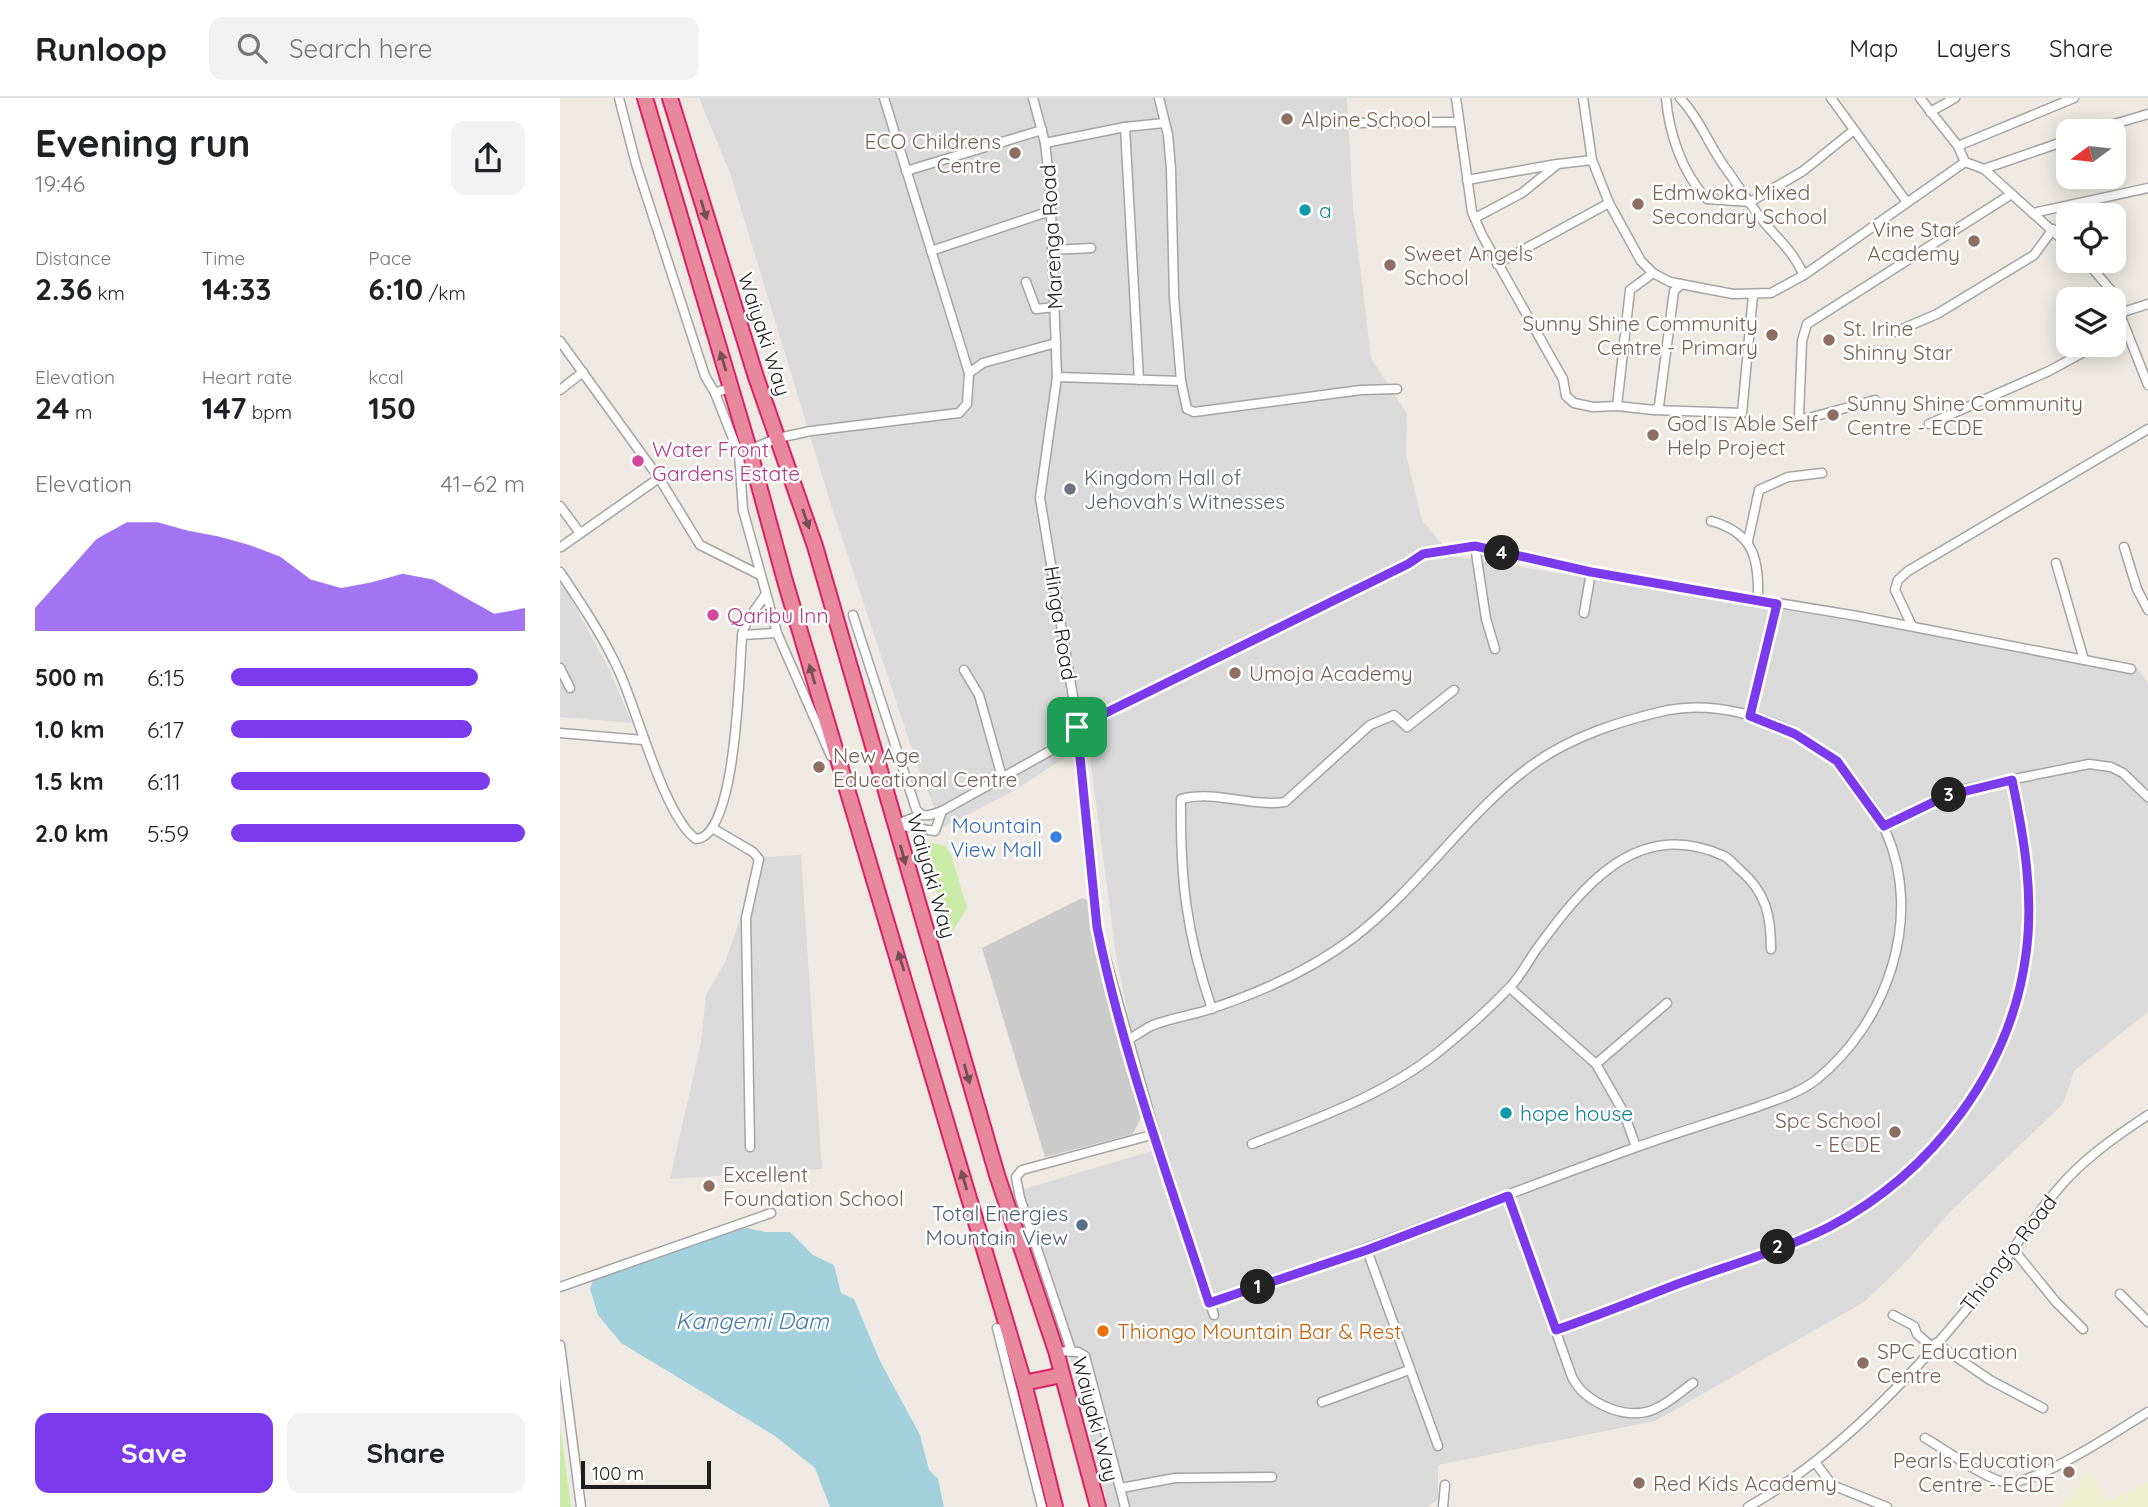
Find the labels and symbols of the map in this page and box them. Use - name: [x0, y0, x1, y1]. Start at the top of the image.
- place label: Alpine School: [1301, 106, 1431, 132]
- marker: Alpine School: [1279, 111, 1295, 127]
- north arrow: [2056, 119, 2126, 189]
- place label: ECO Childrens Centre: [865, 128, 1001, 178]
- marker: ECO Childrens Centre: [1007, 145, 1023, 161]
- street label: Marenga Road: [1034, 164, 1068, 310]
- place label: Edmwoka Mixed Secondary School: [1652, 179, 1827, 229]
- marker: Edmwoka Mixed Secondary School: [1630, 196, 1646, 212]
- place label: a: [1319, 197, 1332, 223]
- one-way arrow: [700, 200, 710, 221]
- marker: a: [1297, 202, 1313, 218]
- place label: Vine Star Academy: [1867, 216, 1960, 266]
- marker: Vine Star Academy: [1966, 233, 1982, 249]
- place label: Sweet Angels School: [1404, 240, 1533, 290]
- marker: Sweet Angels School: [1382, 257, 1398, 273]
- street label: Waiyaki Way: [733, 269, 797, 399]
- place label: Sunny Shine Community Centre - Primary: [1522, 310, 1758, 360]
- place label: St. Irine Shinny Star: [1843, 315, 1953, 365]
- marker: Sunny Shine Community Centre - Primary: [1764, 327, 1780, 343]
- marker: St. Irine Shinny Star: [1821, 332, 1837, 348]
- one-way arrow: [718, 350, 728, 371]
- place label: Sunny Shine Community Centre - ECDE: [1847, 390, 2083, 440]
- marker: Sunny Shine Community Centre - ECDE: [1825, 407, 1841, 423]
- place label: God Is Able Self Help Project: [1667, 410, 1819, 460]
- marker: God Is Able Self Help Project: [1645, 427, 1661, 443]
- place label: Water Front Gardens Estate: [652, 436, 800, 486]
- marker: Water Front Gardens Estate: [630, 453, 646, 469]
- place label: Kingdom Hall of Jehovah's Witnesses: [1084, 464, 1285, 514]
- marker: Kingdom Hall of Jehovah's Witnesses: [1062, 481, 1078, 497]
- one-way arrow: [801, 509, 812, 530]
- pin: 4: [1485, 536, 1520, 570]
- street label: Hinga Road: [1039, 564, 1083, 682]
- place label: Qaribu Inn: [727, 602, 829, 628]
- marker: Qaribu Inn: [705, 607, 721, 623]
- place label: Umoja Academy: [1249, 660, 1413, 686]
- one-way arrow: [807, 663, 817, 684]
- marker: Umoja Academy: [1227, 665, 1243, 681]
- pin: [1047, 697, 1107, 757]
- place label: New Age Educational Centre: [833, 742, 1017, 792]
- marker: New Age Educational Centre: [811, 759, 827, 775]
- pin: 3: [1932, 778, 1966, 812]
- street label: Waiyaki Way: [902, 811, 962, 941]
- place label: Mountain View Mall: [950, 812, 1042, 862]
- marker: Mountain View Mall: [1048, 829, 1064, 845]
- one-way arrow: [898, 845, 909, 867]
- one-way arrow: [895, 951, 905, 972]
- one-way arrow: [962, 1064, 972, 1085]
- place label: hope house: [1520, 1100, 1633, 1126]
- marker: hope house: [1498, 1105, 1514, 1121]
- place label: Spc School - ECDE: [1775, 1107, 1881, 1157]
- marker: Spc School - ECDE: [1887, 1124, 1903, 1140]
- place label: Excellent Foundation School: [723, 1161, 904, 1211]
- one-way arrow: [959, 1169, 969, 1190]
- marker: Excellent Foundation School: [701, 1178, 717, 1194]
- street label: Thiong'o Road: [1954, 1189, 2062, 1317]
- place label: Total Energies Mountain View: [926, 1200, 1068, 1250]
- marker: Total Energies Mountain View: [1074, 1217, 1090, 1233]
- pin: 2: [1760, 1230, 1796, 1264]
- pin: 1: [1240, 1270, 1276, 1304]
- water label: Kangemi Dam: [675, 1306, 830, 1335]
- place label: Thiongo Mountain Bar & Rest: [1117, 1318, 1401, 1344]
- marker: Thiongo Mountain Bar & Rest: [1095, 1323, 1111, 1339]
- place label: SPC Education Centre: [1877, 1338, 2018, 1388]
- street label: Waiyaki Way: [1067, 1354, 1125, 1484]
- marker: SPC Education Centre: [1855, 1355, 1871, 1371]
- place label: Pearls Education Centre - ECDE: [1893, 1447, 2055, 1497]
- scale bar: [581, 1458, 710, 1490]
- marker: Pearls Education Centre - ECDE: [2061, 1464, 2077, 1480]
- place label: Red Kids Academy: [1653, 1470, 1837, 1496]
- marker: Red Kids Academy: [1631, 1475, 1647, 1491]

